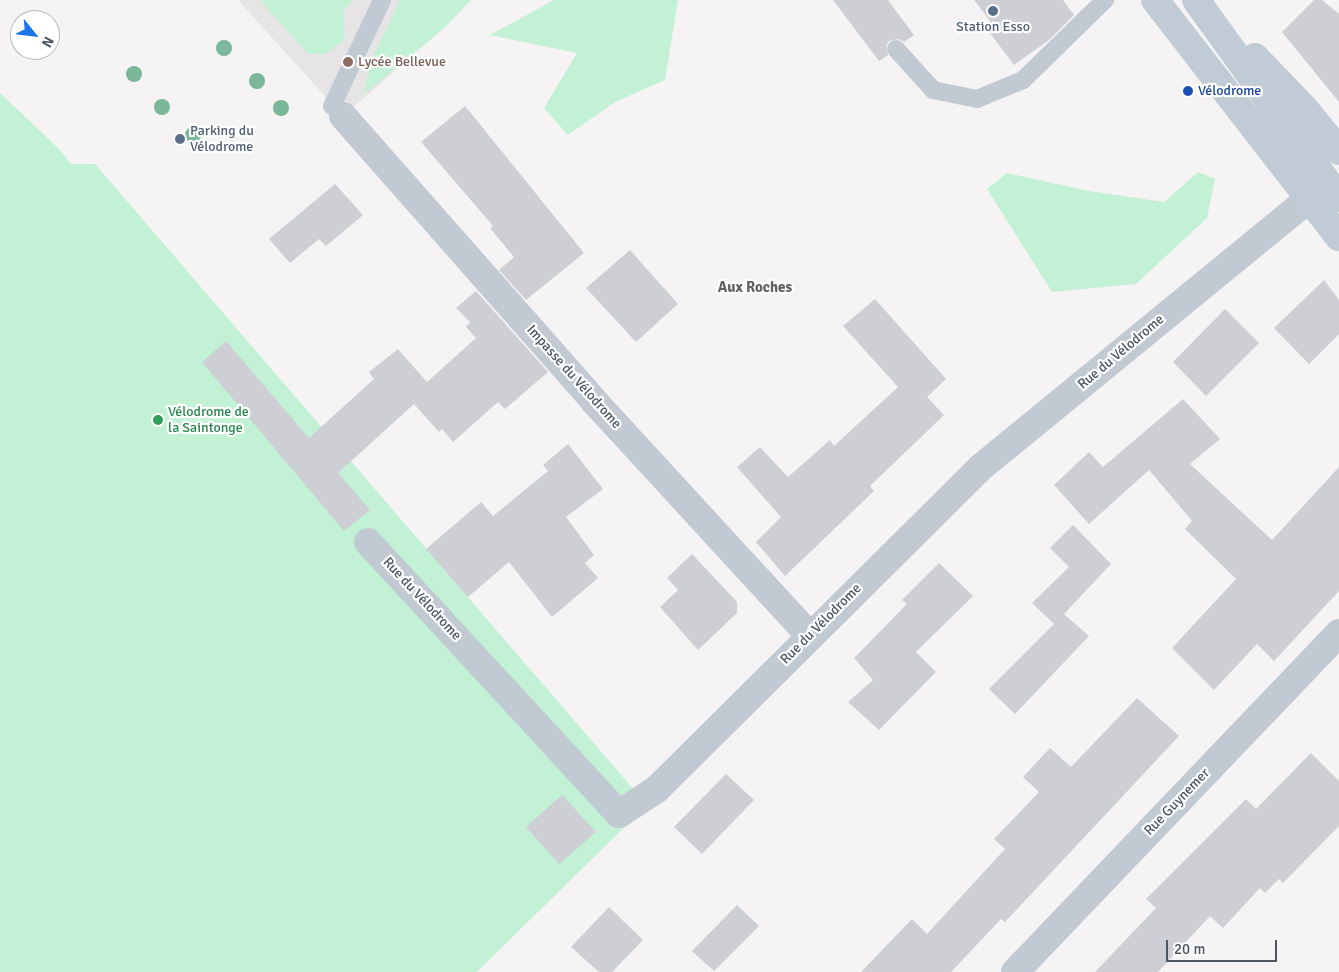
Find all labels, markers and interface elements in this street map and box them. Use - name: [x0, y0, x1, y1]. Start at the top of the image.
- marker: Station Esso: [987, 5, 999, 17]
- north arrow: [10, 10, 60, 60]
- place label: Station Esso: [956, 19, 1030, 35]
- text: N: [38, 34, 57, 50]
- place label: Lycée Bellevue: [358, 54, 446, 70]
- marker: Lycée Bellevue: [342, 56, 354, 68]
- place label: Vélodrome: [1198, 83, 1261, 99]
- marker: Vélodrome: [1182, 85, 1194, 97]
- place label: Parking du Vélodrome: [190, 123, 254, 156]
- marker: Parking du Vélodrome: [174, 133, 186, 145]
- district label: Aux Roches: [718, 279, 792, 297]
- street label: Rue du Vélodrome: [1074, 311, 1168, 393]
- street label: Impasse du Vélodrome: [523, 322, 625, 432]
- place label: Vélodrome de la Saintonge: [168, 404, 249, 437]
- marker: Vélodrome de la Saintonge: [152, 414, 164, 426]
- street label: Rue du Vélodrome: [379, 554, 465, 644]
- street label: Rue du Vélodrome: [777, 580, 865, 668]
- street label: Rue Guynemer: [1141, 765, 1213, 839]
- scale bar: [1169, 930, 1280, 962]
- text: 20 m: [1174, 940, 1205, 958]

